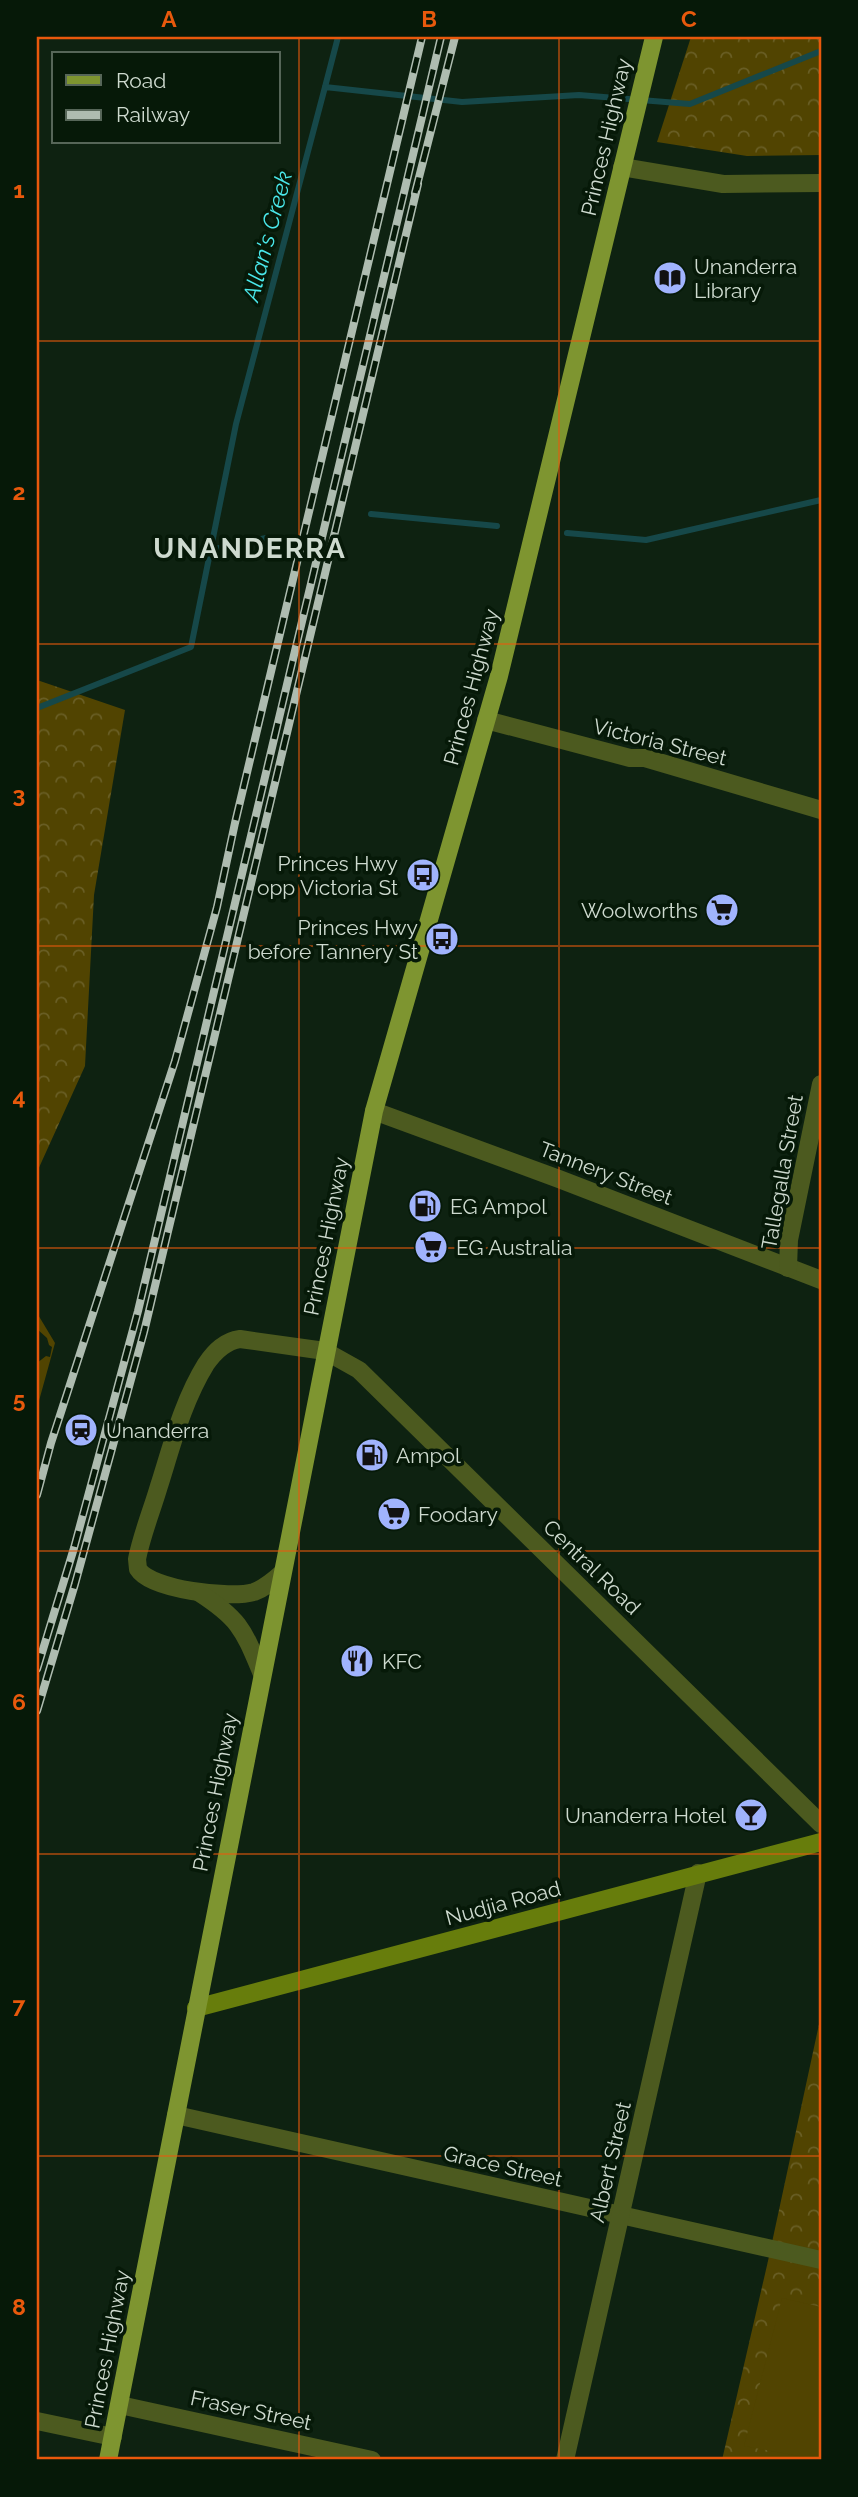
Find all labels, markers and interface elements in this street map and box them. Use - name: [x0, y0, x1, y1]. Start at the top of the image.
- text: A: [161, 5, 177, 32]
- text: B: [421, 5, 437, 32]
- text: C: [681, 5, 697, 32]
- legend: [52, 52, 280, 144]
- street label: Princes Highway: [576, 56, 636, 218]
- text: Road: [116, 68, 166, 93]
- text: Railway: [116, 102, 190, 127]
- water label: Allan's Creek: [236, 168, 297, 306]
- text: 1: [13, 176, 25, 203]
- place label: Unanderra Library: [694, 254, 797, 303]
- library icon: Unanderra Library: [651, 259, 689, 297]
- text: 2: [13, 478, 25, 505]
- district label: UNANDERRA: [153, 532, 347, 565]
- street label: Princes Highway: [438, 606, 504, 768]
- street label: Victoria Street: [591, 713, 729, 771]
- text: 3: [13, 781, 25, 808]
- place label: Princes Hwy opp Victoria St: [257, 851, 398, 900]
- bus stop icon: Princes Hwy opp Victoria St: [404, 856, 442, 894]
- supermarket icon: Woolworths: [703, 891, 741, 929]
- place label: Woolworths: [581, 898, 698, 923]
- place label: Princes Hwy before Tannery St: [248, 915, 418, 964]
- bus stop icon: Princes Hwy before Tannery St: [423, 920, 461, 958]
- text: 4: [12, 1083, 26, 1110]
- street label: Tallegalla Street: [756, 1093, 808, 1251]
- street label: Tannery Street: [536, 1136, 676, 1210]
- street label: Princes Highway: [298, 1155, 354, 1317]
- fuel station icon: EG Ampol: [406, 1187, 444, 1225]
- place label: EG Ampol: [450, 1194, 547, 1219]
- supermarket icon: EG Australia: [412, 1228, 450, 1266]
- place label: EG Australia: [456, 1235, 572, 1260]
- text: 5: [13, 1386, 26, 1413]
- station icon: Unanderra: [62, 1411, 100, 1449]
- place label: Unanderra: [106, 1418, 209, 1443]
- fuel station icon: Ampol: [353, 1436, 391, 1474]
- place label: Ampol: [396, 1443, 461, 1468]
- supermarket icon: Foodary: [375, 1495, 413, 1533]
- place label: Foodary: [418, 1502, 498, 1527]
- street label: Central Road: [538, 1514, 646, 1620]
- restaurant icon: KFC: [338, 1642, 376, 1680]
- place label: KFC: [382, 1649, 422, 1674]
- text: 6: [12, 1688, 26, 1715]
- street label: Princes Highway: [187, 1711, 243, 1873]
- bar icon: Unanderra Hotel: [732, 1796, 770, 1834]
- place label: Unanderra Hotel: [565, 1803, 726, 1828]
- street label: Nudjia Road: [443, 1876, 563, 1930]
- text: 7: [13, 1991, 26, 2018]
- street label: Albert Street: [584, 2099, 636, 2225]
- street label: Grace Street: [441, 2140, 565, 2192]
- street label: Princes Highway: [79, 2268, 135, 2430]
- text: 8: [12, 2293, 26, 2320]
- street label: Fraser Street: [188, 2385, 314, 2435]

